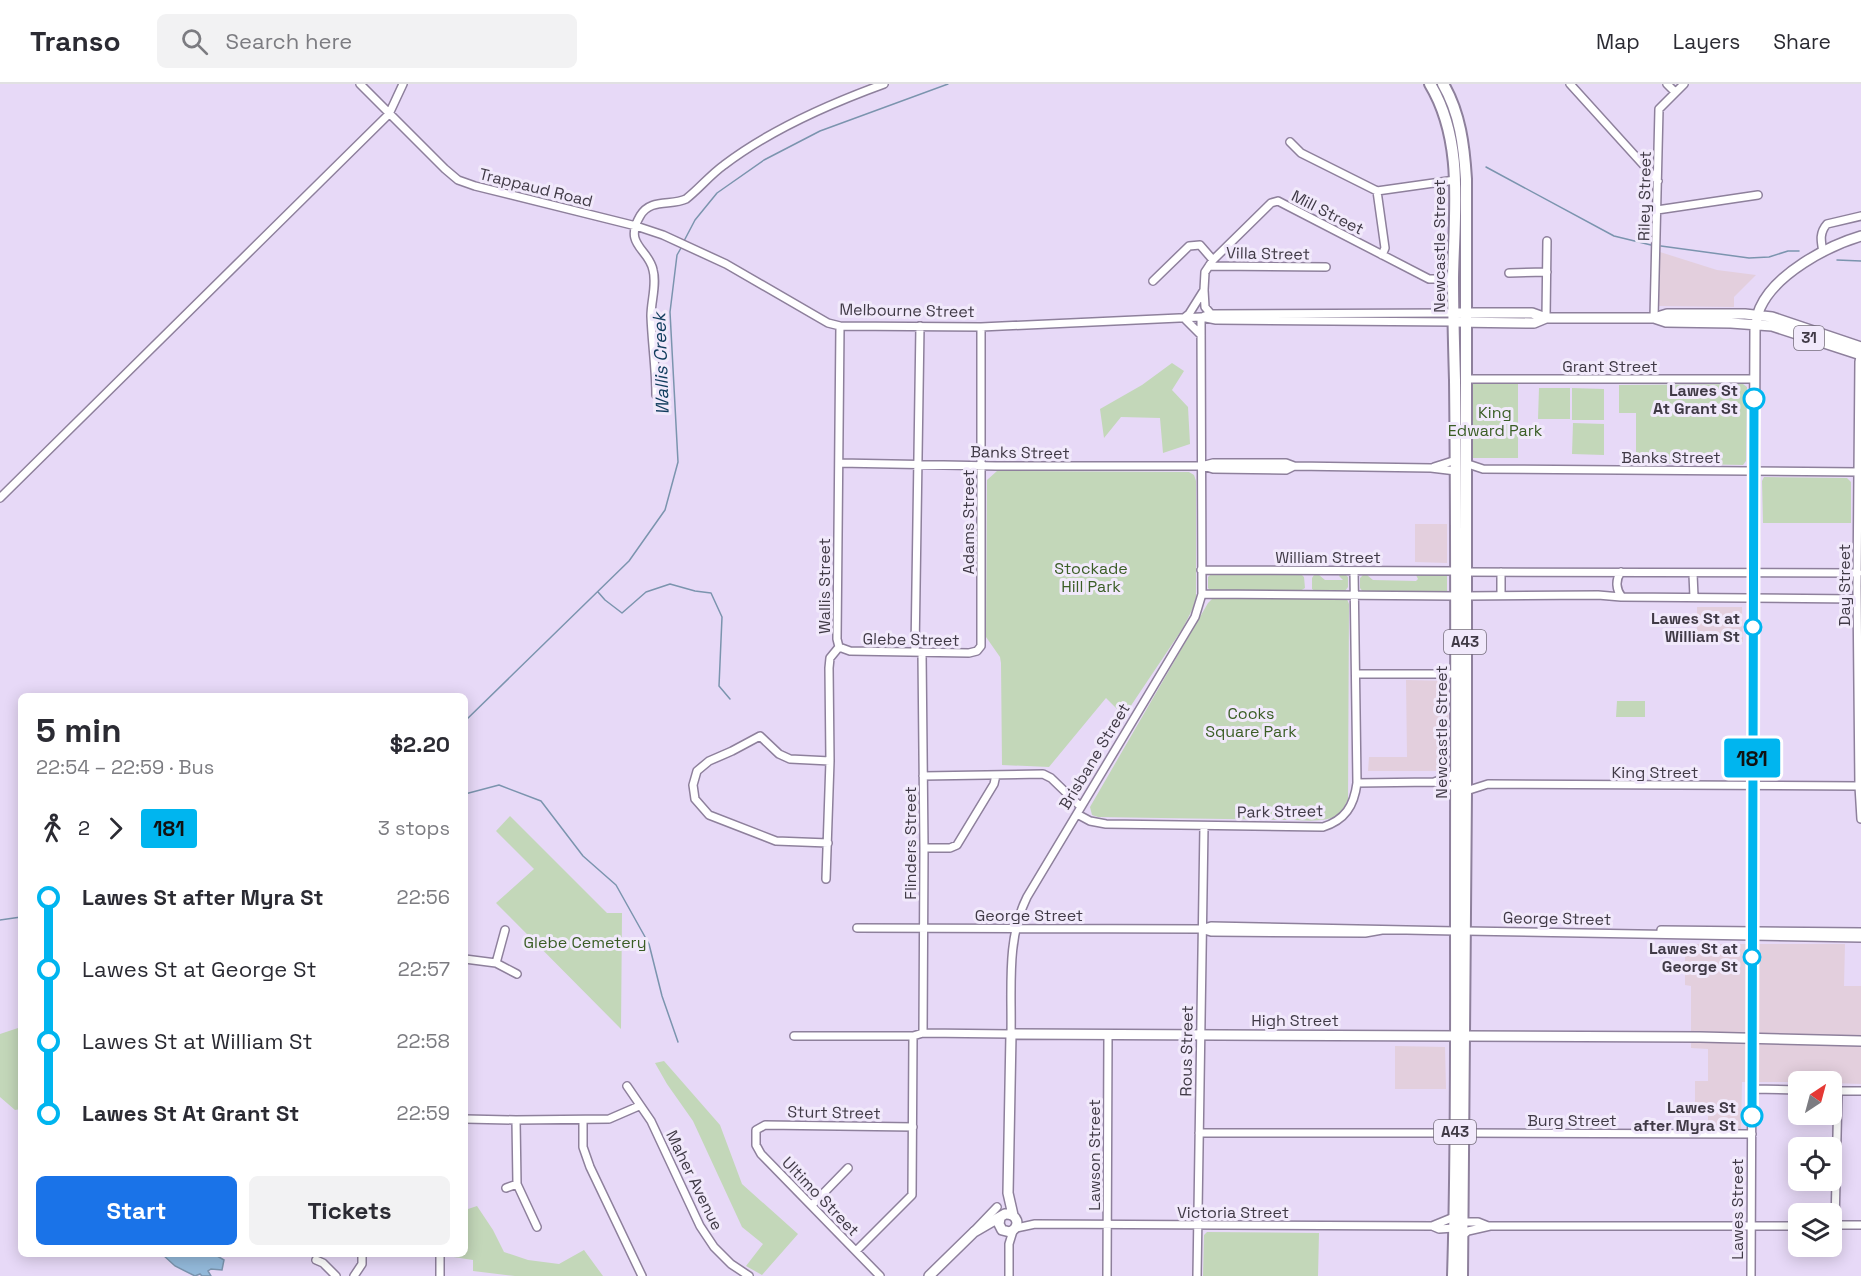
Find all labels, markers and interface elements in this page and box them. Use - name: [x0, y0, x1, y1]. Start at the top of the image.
- search box: [157, 14, 577, 68]
- text: Transo: [30, 23, 121, 59]
- icon: search: [178, 25, 211, 58]
- text: Search here: [226, 27, 352, 55]
- text: Map: [1596, 28, 1640, 55]
- text: Layers: [1673, 28, 1740, 55]
- text: Share: [1773, 28, 1831, 55]
- street label: Riley Street: [1633, 151, 1656, 241]
- street label: Trappaud Road: [477, 163, 595, 212]
- street label: Newcastle Street: [1429, 179, 1450, 313]
- street label: Mill Street: [1288, 185, 1368, 240]
- street label: Villa Street: [1226, 242, 1310, 265]
- street label: Melbourne Street: [839, 299, 975, 322]
- water label: Wallis Creek: [647, 310, 674, 416]
- road number: 31: [1794, 326, 1824, 350]
- street label: Grant Street: [1562, 356, 1658, 377]
- place label: Lawes St At Grant St: [1653, 380, 1738, 419]
- marker: Lawes St At Grant St: [1743, 388, 1765, 410]
- park label: King Edward Park: [1448, 402, 1543, 441]
- street label: Banks Street: [970, 441, 1070, 464]
- street label: Banks Street: [1621, 447, 1721, 468]
- street label: Adams Street: [958, 470, 979, 574]
- street label: Wallis Street: [814, 538, 835, 634]
- street label: Day Street: [1834, 544, 1855, 626]
- street label: William Street: [1275, 547, 1381, 568]
- park label: Stockade Hill Park: [1054, 558, 1128, 597]
- place label: Lawes St at William St: [1651, 608, 1740, 647]
- marker: Lawes St at William St: [1744, 618, 1762, 636]
- street label: Glebe Street: [862, 628, 960, 651]
- road number: A43: [1444, 630, 1486, 654]
- street label: Newcastle Street: [1431, 665, 1452, 799]
- street label: Brisbane Street: [1054, 699, 1135, 813]
- park label: Cooks Square Park: [1205, 703, 1297, 742]
- text: 5 min: [36, 710, 121, 752]
- text: $2.20: [390, 730, 450, 758]
- line badge: 181: [1718, 738, 1786, 778]
- text: 181: [1736, 745, 1768, 772]
- text: 22:54 – 22:59 · Bus: [36, 754, 214, 780]
- street label: King Street: [1612, 762, 1698, 783]
- street label: Flinders Street: [900, 786, 921, 900]
- street label: Park Street: [1237, 800, 1323, 823]
- icon: walk: [36, 812, 69, 845]
- icon: forward: [99, 812, 132, 845]
- text: 2: [78, 815, 90, 841]
- text: 181: [153, 815, 185, 842]
- text: 3 stops: [378, 815, 450, 841]
- text: Lawes St after Myra St: [82, 883, 324, 911]
- text: 22:56: [397, 884, 450, 910]
- street label: George Street: [975, 905, 1083, 926]
- street label: George Street: [1503, 907, 1611, 930]
- park label: Glebe Cemetery: [524, 932, 646, 953]
- place label: Lawes St at George St: [1649, 938, 1738, 977]
- marker: Lawes St at George St: [1743, 948, 1761, 966]
- text: Lawes St at George St: [82, 955, 317, 983]
- text: 22:57: [398, 956, 450, 982]
- street label: Rous Street: [1175, 1005, 1198, 1097]
- street label: High Street: [1251, 1010, 1339, 1031]
- text: Lawes St at William St: [82, 1027, 313, 1055]
- text: 22:58: [396, 1028, 450, 1054]
- north arrow: [1788, 1071, 1842, 1125]
- map controls: [1788, 1071, 1842, 1257]
- place label: Lawes St after Myra St: [1633, 1097, 1736, 1136]
- text: Lawes St At Grant St: [82, 1099, 299, 1127]
- street label: Lawson Street: [1084, 1099, 1105, 1211]
- text: 22:59: [397, 1100, 450, 1126]
- street label: Sturt Street: [787, 1101, 881, 1124]
- marker: Lawes St after Myra St: [1741, 1105, 1763, 1127]
- street label: Burg Street: [1527, 1110, 1617, 1131]
- road number: A43: [1434, 1120, 1476, 1144]
- street label: Maher Avenue: [661, 1127, 728, 1234]
- button: locate: [1788, 1137, 1842, 1191]
- street label: Ultimo Street: [777, 1152, 864, 1241]
- street label: Lawes Street: [1727, 1158, 1748, 1260]
- button: Start: [36, 1176, 237, 1245]
- button: Tickets: [249, 1176, 450, 1245]
- street label: Victoria Street: [1177, 1202, 1289, 1223]
- button: layers: [1788, 1203, 1842, 1257]

